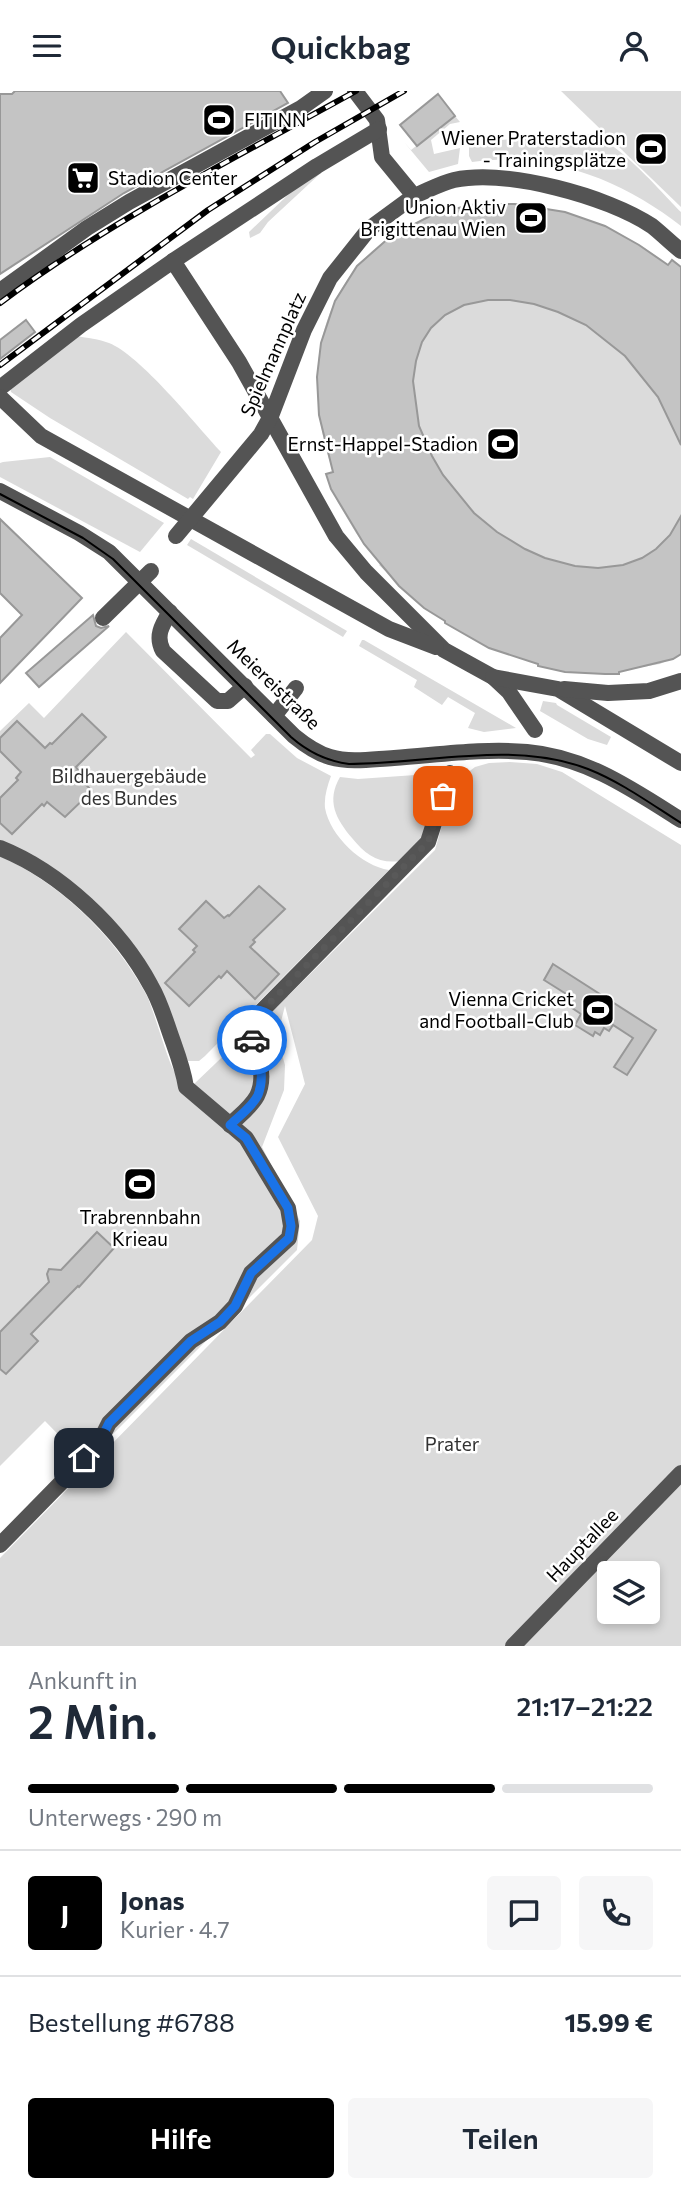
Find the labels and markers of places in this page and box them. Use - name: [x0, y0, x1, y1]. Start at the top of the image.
- sports icon: FITINN: [200, 101, 238, 139]
- place label: FITINN: [244, 108, 306, 131]
- place label: Wiener Praterstadion - Trainingsplätze: [441, 126, 626, 171]
- sports icon: Wiener Praterstadion - Trainingsplätze: [632, 130, 670, 168]
- supermarket icon: Stadion Center: [64, 159, 102, 197]
- place label: Stadion Center: [108, 166, 238, 189]
- place label: Union Aktiv Brigittenau Wien: [360, 195, 506, 240]
- sports icon: Union Aktiv Brigittenau Wien: [512, 199, 550, 237]
- sports icon: Ernst-Happel-Stadion: [484, 425, 522, 463]
- place label: Ernst-Happel-Stadion: [288, 432, 478, 455]
- pin: [413, 766, 473, 826]
- place label: Vienna Cricket and Football-Club: [419, 987, 574, 1032]
- sports icon: Vienna Cricket and Football-Club: [579, 991, 617, 1029]
- sports icon: Trabrennbahn Krieau: [121, 1165, 159, 1203]
- place label: Trabrennbahn Krieau: [79, 1205, 201, 1250]
- pin: [54, 1428, 114, 1488]

